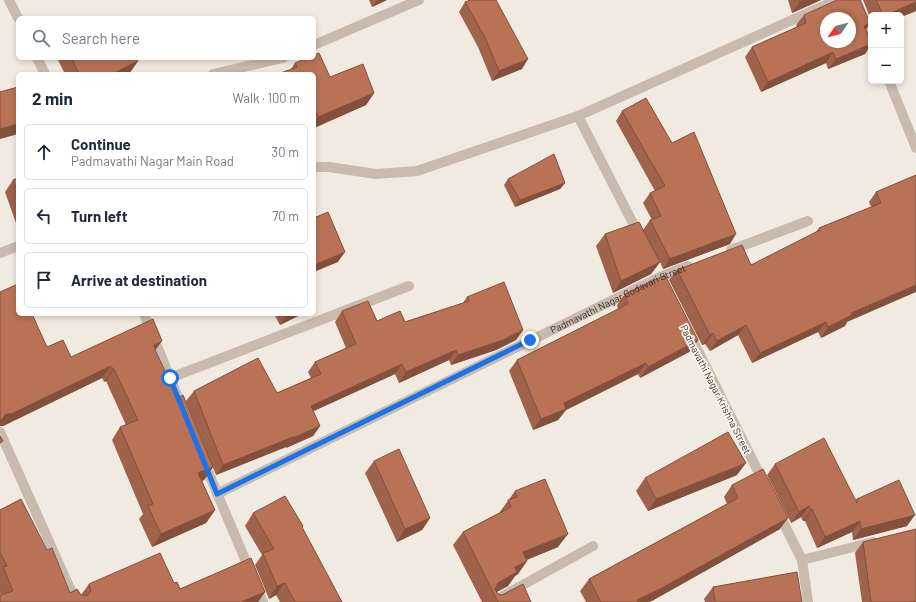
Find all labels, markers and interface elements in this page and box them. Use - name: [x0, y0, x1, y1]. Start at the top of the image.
- north arrow: [820, 12, 856, 48]
- map controls: [868, 12, 904, 84]
- button: +: [868, 12, 904, 48]
- search box: [16, 16, 316, 60]
- icon: search: [30, 27, 52, 49]
- text: Search here: [62, 29, 140, 47]
- button: −: [868, 48, 904, 84]
- text: 2 min: [32, 88, 73, 108]
- text: Walk · 100 m: [233, 90, 300, 106]
- text: Continue: [71, 135, 131, 153]
- icon: ahead: [33, 141, 55, 163]
- text: 30 m: [272, 144, 299, 160]
- text: Padmavathi Nagar Main Road: [71, 153, 234, 169]
- icon: left: [33, 205, 55, 227]
- text: Turn left: [71, 207, 127, 225]
- text: 70 m: [272, 208, 299, 224]
- street label: Padmavathi Nagar Godavari Street: [548, 261, 688, 336]
- icon: arrive: [33, 269, 55, 291]
- text: Arrive at destination: [71, 271, 207, 289]
- street label: Padmavathi Nagar Krishna Street: [678, 322, 754, 456]
- route end: [521, 331, 539, 349]
- route start: [161, 369, 179, 387]

